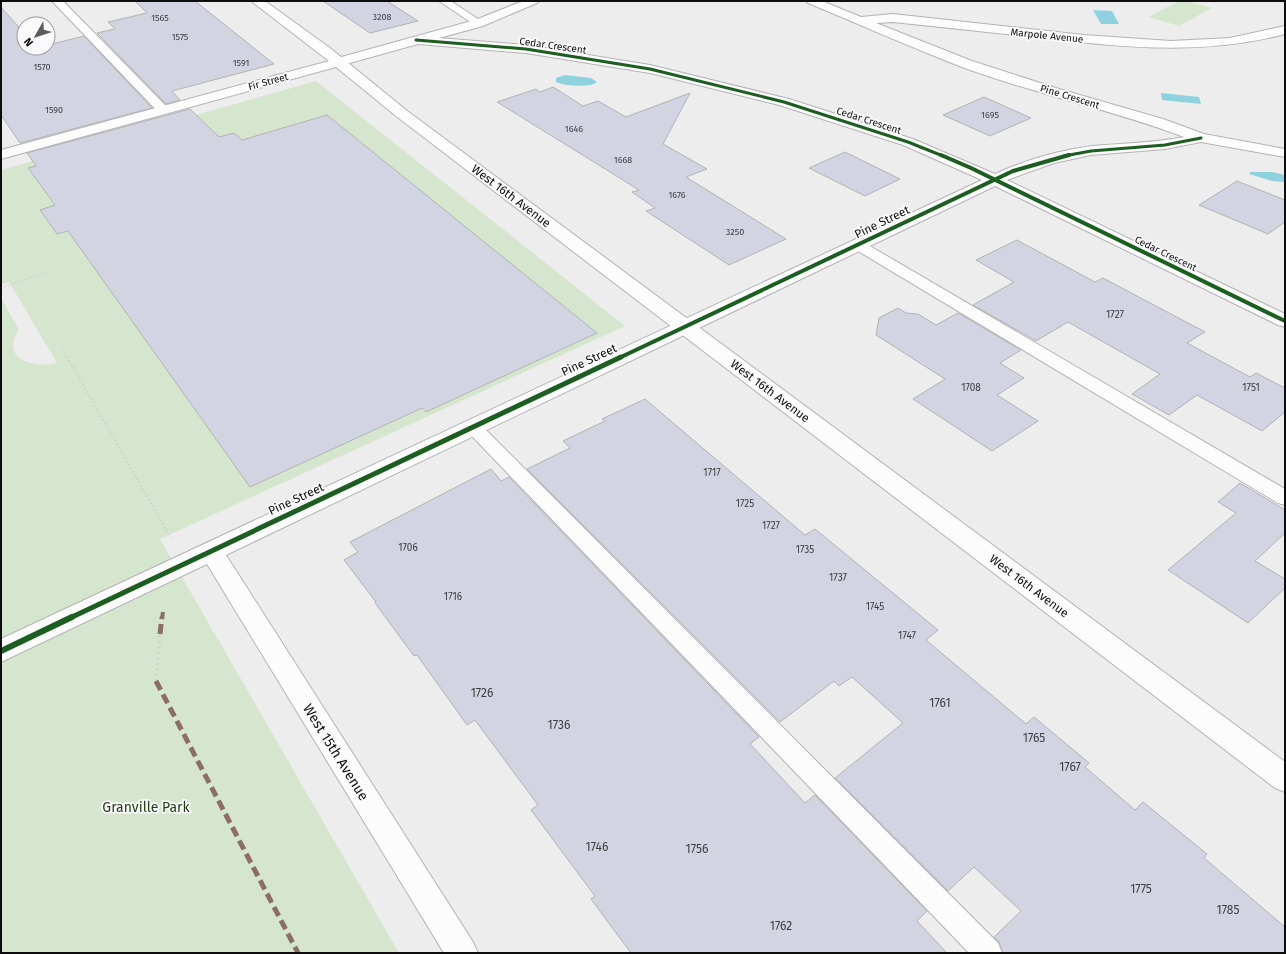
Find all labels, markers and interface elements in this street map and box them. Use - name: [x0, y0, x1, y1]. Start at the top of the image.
- house number: 3208: [373, 12, 391, 22]
- house number: 1565: [151, 13, 169, 23]
- north arrow: [16, 16, 56, 56]
- street label: Marpole Avenue: [1010, 26, 1084, 46]
- house number: 1575: [172, 32, 189, 42]
- text: N: [21, 35, 36, 49]
- street label: Cedar Crescent: [519, 35, 587, 57]
- house number: 1591: [233, 58, 249, 68]
- house number: 1570: [33, 62, 51, 72]
- street label: Fir Street: [247, 71, 290, 93]
- street label: Pine Crescent: [1039, 82, 1101, 112]
- house number: 1590: [45, 105, 63, 115]
- street label: Cedar Crescent: [835, 105, 903, 137]
- house number: 1695: [981, 110, 999, 120]
- house number: 1646: [565, 124, 583, 134]
- house number: 1668: [614, 155, 632, 165]
- street label: West 16th Avenue: [469, 162, 553, 230]
- house number: 1676: [668, 190, 686, 200]
- street label: Pine Street: [852, 202, 912, 241]
- house number: 3250: [726, 227, 744, 237]
- street label: Cedar Crescent: [1133, 234, 1199, 274]
- house number: 1727: [1106, 309, 1125, 321]
- street label: Pine Street: [559, 341, 620, 379]
- street label: West 16th Avenue: [728, 357, 812, 425]
- house number: 1708: [961, 382, 981, 394]
- house number: 1751: [1242, 382, 1260, 394]
- house number: 1717: [703, 467, 721, 479]
- street label: Pine Street: [266, 480, 327, 518]
- house number: 1725: [736, 498, 754, 510]
- house number: 1727: [762, 520, 781, 532]
- house number: 1706: [398, 542, 418, 554]
- house number: 1735: [796, 544, 814, 556]
- street label: West 16th Avenue: [987, 552, 1071, 620]
- house number: 1737: [829, 572, 848, 584]
- house number: 1716: [444, 591, 462, 603]
- house number: 1745: [866, 601, 884, 613]
- house number: 1747: [898, 630, 917, 642]
- house number: 1726: [471, 686, 493, 700]
- house number: 1761: [929, 696, 951, 710]
- street label: West 15th Avenue: [299, 701, 372, 804]
- house number: 1736: [548, 718, 570, 732]
- house number: 1765: [1023, 731, 1045, 745]
- house number: 1767: [1059, 760, 1081, 774]
- park label: Granville Park: [102, 799, 190, 816]
- house number: 1746: [586, 840, 608, 854]
- house number: 1756: [686, 842, 708, 856]
- house number: 1775: [1130, 882, 1152, 896]
- house number: 1785: [1217, 903, 1239, 917]
- house number: 1762: [770, 919, 792, 933]

